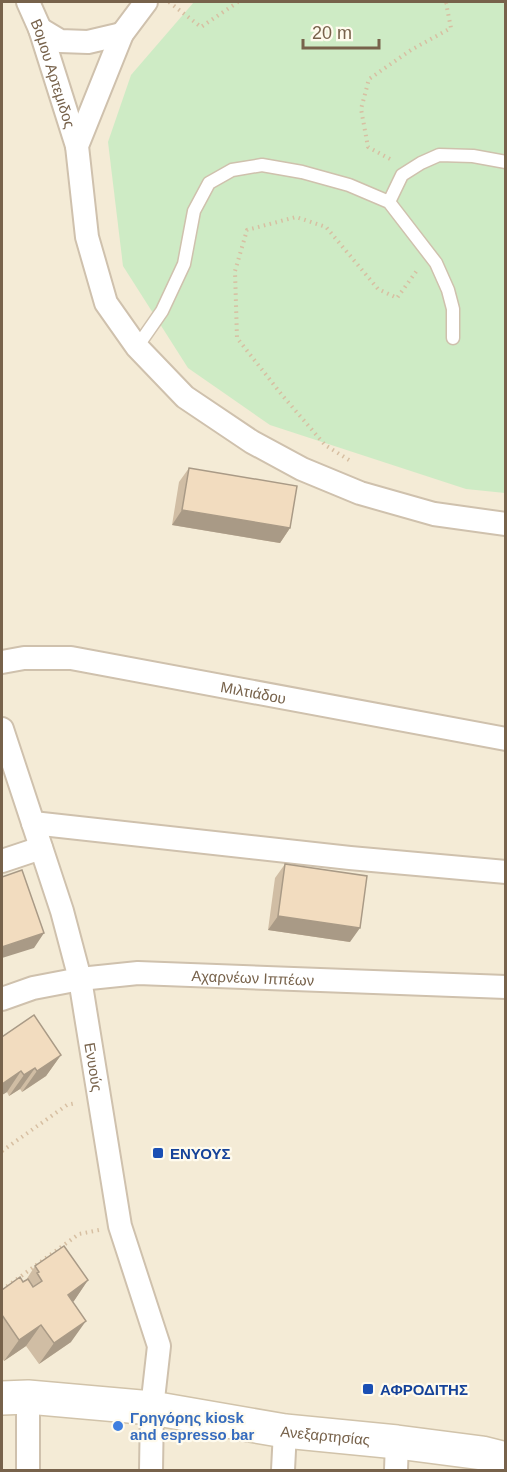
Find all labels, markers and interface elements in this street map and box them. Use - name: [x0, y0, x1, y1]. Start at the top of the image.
- scale bar: [303, 12, 380, 50]
- street label: Βομου Αρτεμιδος: [28, 16, 79, 130]
- text: 20 m: [312, 23, 352, 43]
- street label: Μιλτιάδου: [219, 678, 288, 706]
- street label: Αχαρνέων Ιππέων: [191, 967, 315, 988]
- street label: Ενυούς: [82, 1041, 107, 1093]
- place label: ΕΝΥΟΥΣ: [170, 1145, 231, 1162]
- marker: ΕΝΥΟΥΣ: [151, 1146, 165, 1160]
- place label: ΑΦΡΟΔΙΤΗΣ: [380, 1381, 468, 1398]
- marker: ΑΦΡΟΔΙΤΗΣ: [361, 1382, 375, 1396]
- place label: Γρηγόρης kiosk and espresso bar: [130, 1409, 254, 1443]
- marker: Γρηγόρης kiosk and espresso bar: [111, 1419, 125, 1433]
- street label: Ανεξαρτησίας: [280, 1422, 371, 1448]

